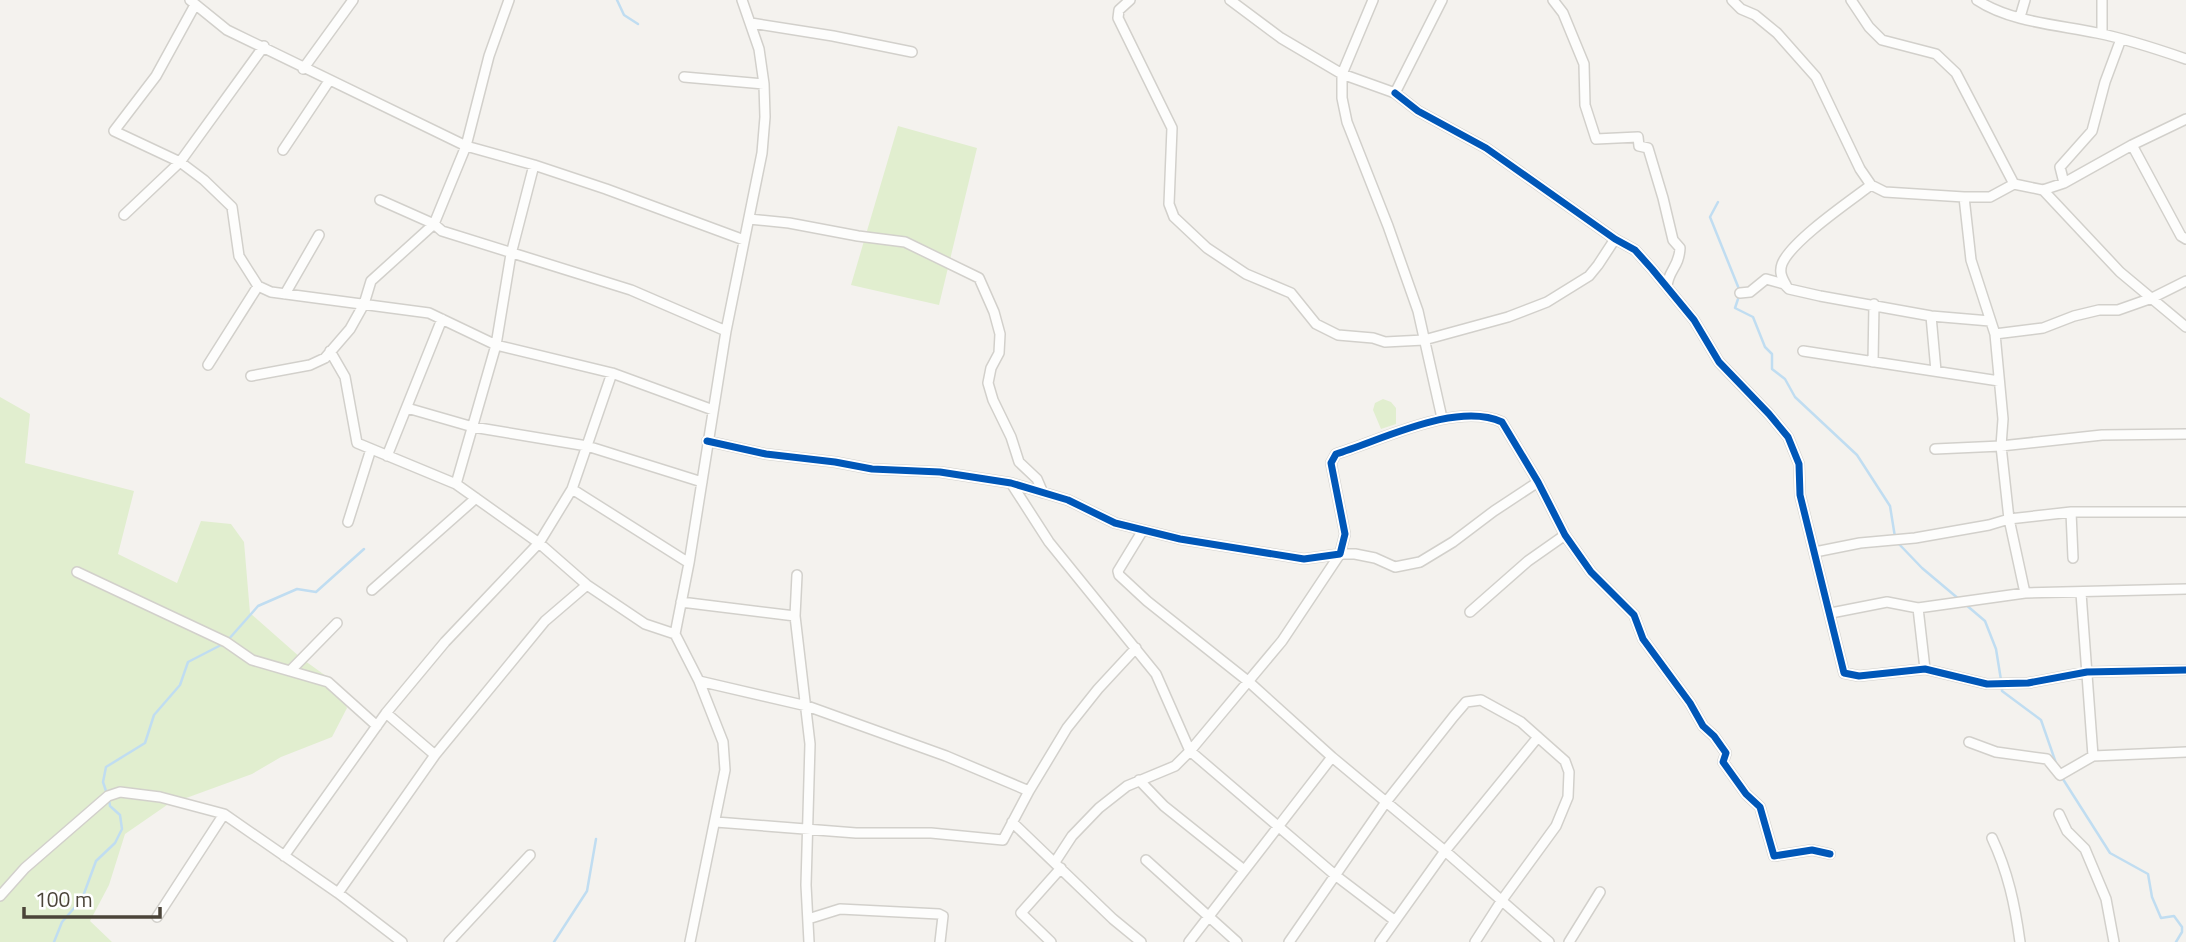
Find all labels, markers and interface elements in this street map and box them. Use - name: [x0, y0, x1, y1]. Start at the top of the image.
- scale bar: [24, 876, 161, 920]
- text: 100 m: [35, 883, 92, 915]

